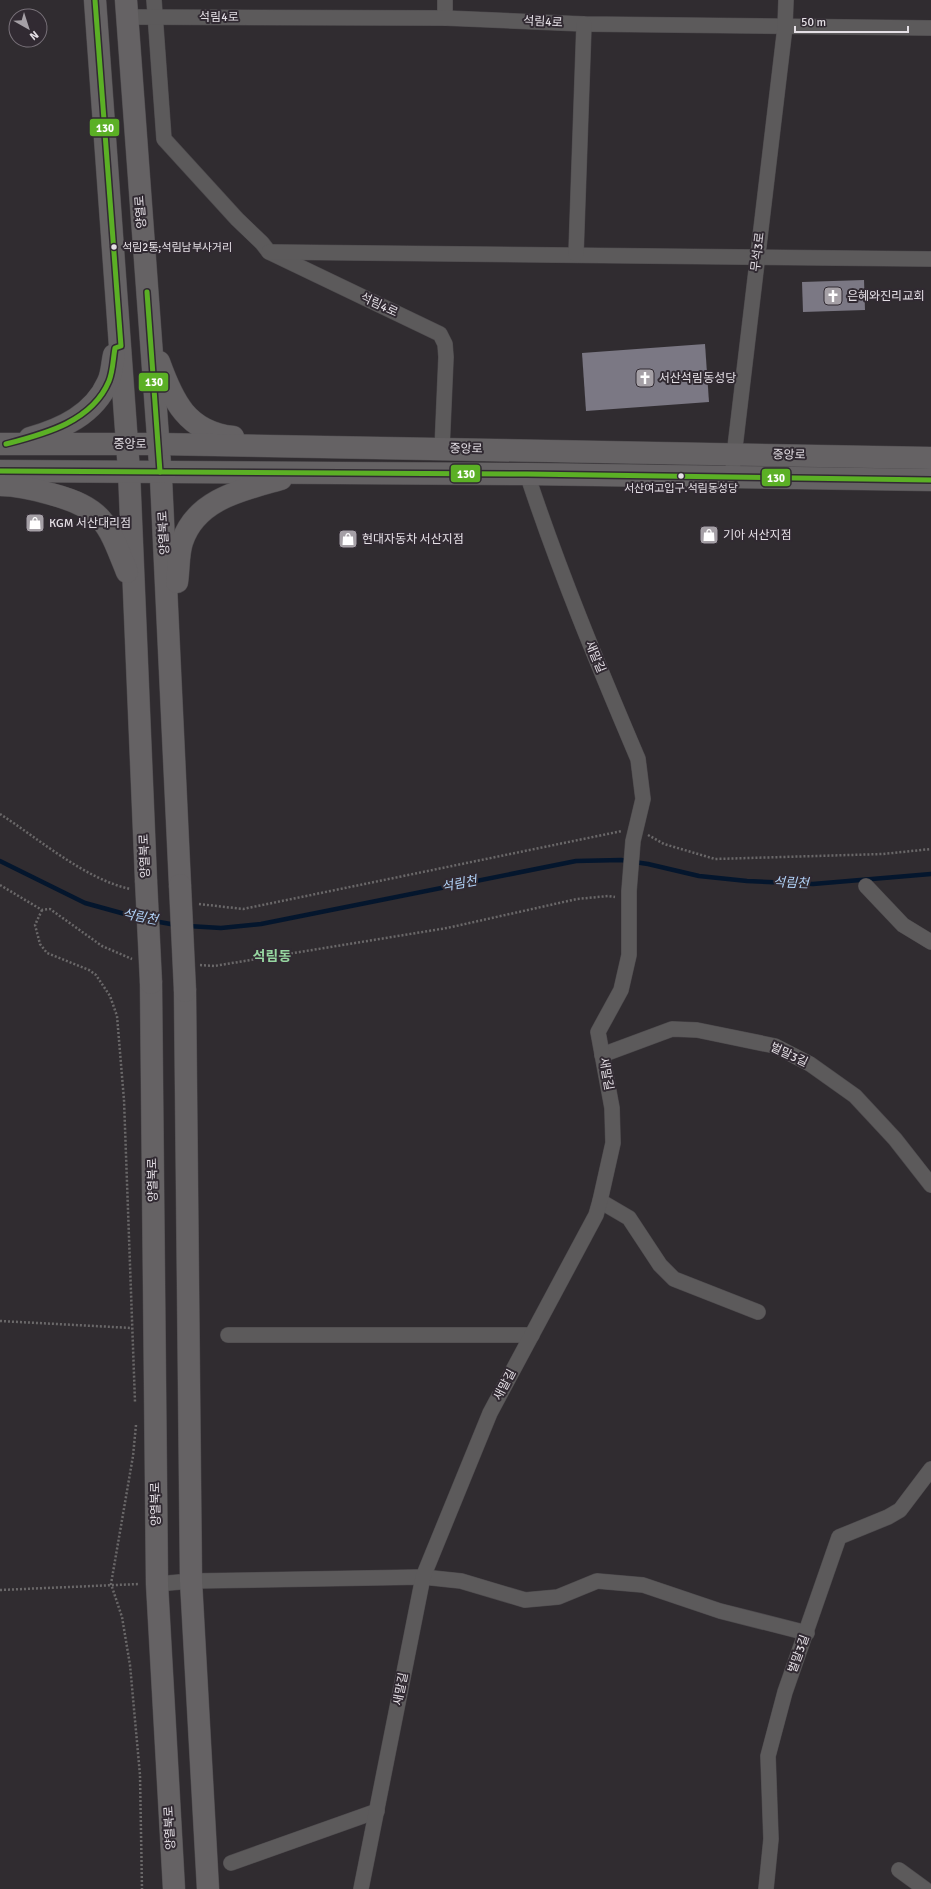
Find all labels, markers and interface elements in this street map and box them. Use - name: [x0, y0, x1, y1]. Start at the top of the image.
- north arrow: [8, 8, 48, 48]
- scale bar: [795, 8, 908, 34]
- street label: 석림4로: [199, 10, 239, 25]
- street label: 석림4로: [523, 13, 563, 31]
- text: 50 m: [801, 15, 826, 30]
- text: N: [27, 28, 41, 43]
- line badge: 130: [89, 118, 120, 137]
- text: 130: [96, 122, 114, 135]
- street label: 양열로: [132, 195, 150, 229]
- street label: 무석3로: [748, 231, 768, 273]
- place label: 석림2통;석림남부사거리: [122, 241, 232, 254]
- marker: 석림2통;석림남부사거리: [109, 242, 119, 252]
- church icon: 은혜와진리교회: [822, 285, 844, 307]
- place label: 은혜와진리교회: [847, 289, 924, 304]
- street label: 석림4로: [358, 290, 400, 320]
- church icon: 서산석림동성당: [634, 367, 656, 389]
- place label: 서산석림동성당: [659, 371, 736, 386]
- line badge: 130: [138, 372, 169, 392]
- text: 130: [145, 376, 163, 389]
- street label: 중앙로: [113, 437, 147, 452]
- street label: 중앙로: [449, 441, 483, 457]
- street label: 중앙로: [772, 447, 806, 463]
- line badge: 130: [450, 464, 481, 483]
- text: 130: [457, 468, 475, 481]
- line badge: 130: [761, 468, 791, 487]
- marker: 서산여고입구.석림동성당: [676, 471, 686, 481]
- text: 130: [767, 472, 785, 485]
- place label: 서산여고입구.석림동성당: [624, 482, 738, 495]
- street label: 양열북로: [155, 511, 173, 555]
- shop icon: KGM 서산대리점: [24, 512, 46, 534]
- place label: KGM 서산대리점: [49, 516, 131, 531]
- shop icon: 기아 서산지점: [698, 524, 720, 546]
- shop icon: 현대자동차 서산지점: [337, 528, 359, 550]
- place label: 기아 서산지점: [723, 528, 792, 543]
- place label: 현대자동차 서산지점: [362, 532, 464, 547]
- street label: 새말길: [582, 639, 608, 675]
- street label: 양열북로: [137, 834, 153, 878]
- water label: 석림천: [440, 873, 479, 895]
- water label: 석림천: [773, 874, 810, 892]
- water label: 석림천: [121, 906, 160, 928]
- district label: 석림동: [253, 948, 291, 965]
- street label: 벌말3길: [768, 1040, 810, 1070]
- street label: 새말길: [596, 1056, 616, 1092]
- street label: 양열북로: [145, 1158, 161, 1202]
- street label: 새말길: [491, 1367, 519, 1403]
- street label: 양열북로: [148, 1482, 164, 1526]
- street label: 벌말3길: [785, 1633, 813, 1675]
- street label: 새말길: [390, 1671, 412, 1707]
- street label: 양열북로: [161, 1806, 179, 1850]

